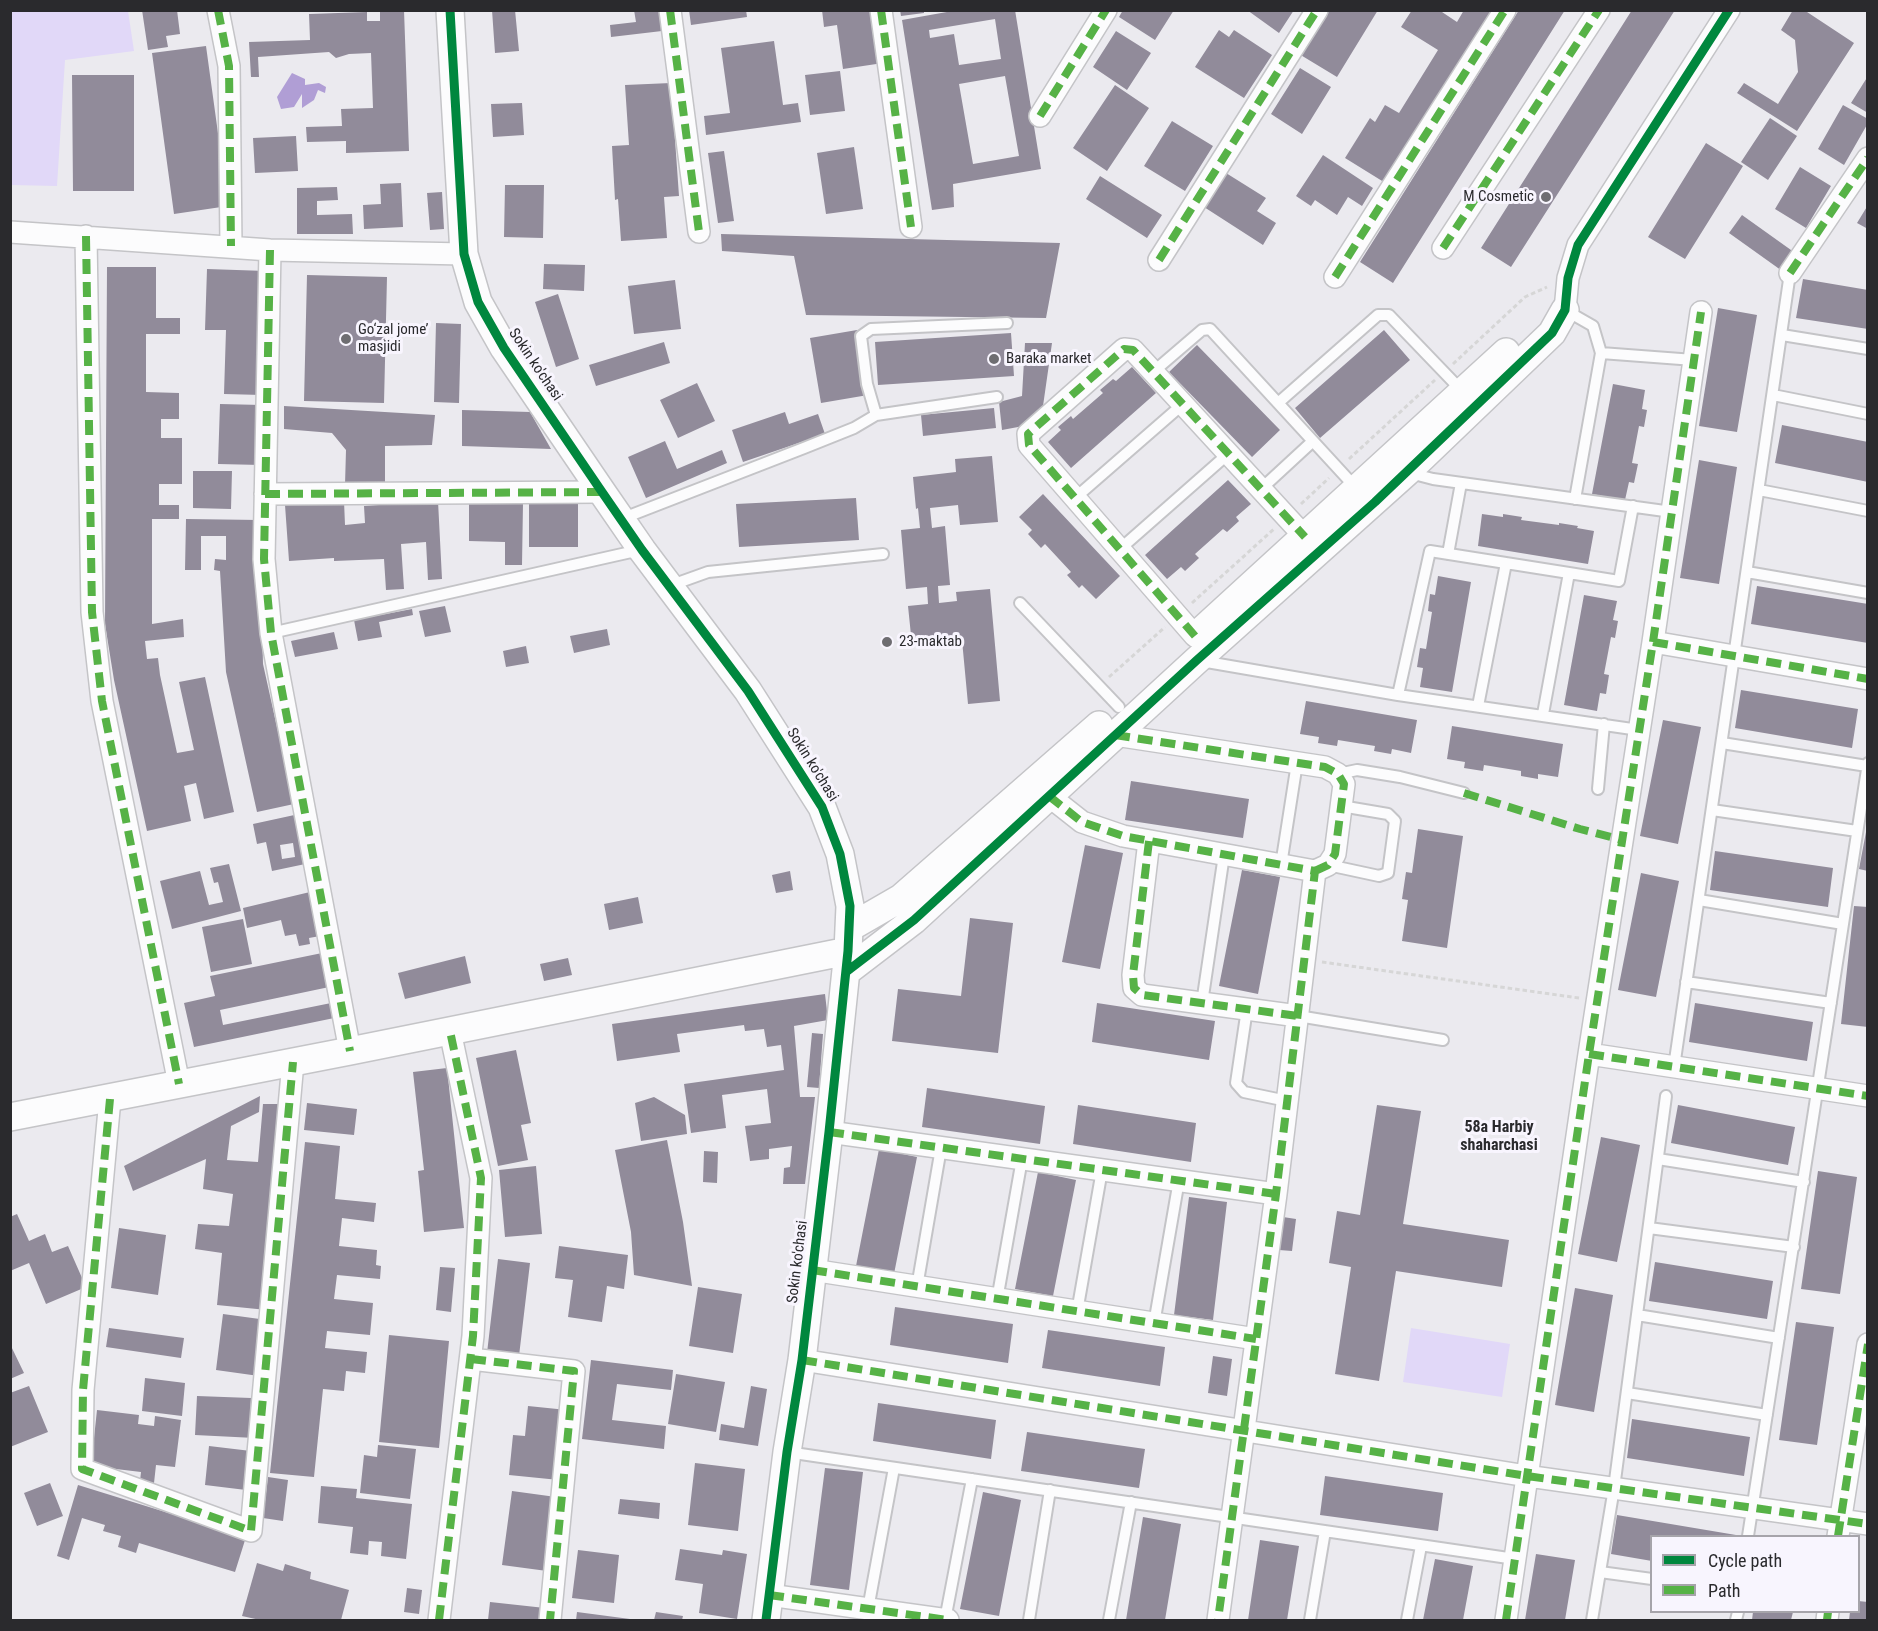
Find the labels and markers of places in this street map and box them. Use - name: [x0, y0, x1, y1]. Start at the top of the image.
- place label: M Cosmetic: [1463, 188, 1534, 206]
- marker: M Cosmetic: [1539, 190, 1553, 204]
- place label: Go‘zal jome’ masjidi: [358, 321, 429, 356]
- marker: Go‘zal jome’ masjidi: [339, 332, 353, 346]
- place label: Baraka market: [1006, 350, 1091, 368]
- marker: Baraka market: [987, 352, 1001, 366]
- place label: 23-maktab: [899, 633, 962, 651]
- marker: 23-maktab: [880, 635, 894, 649]

